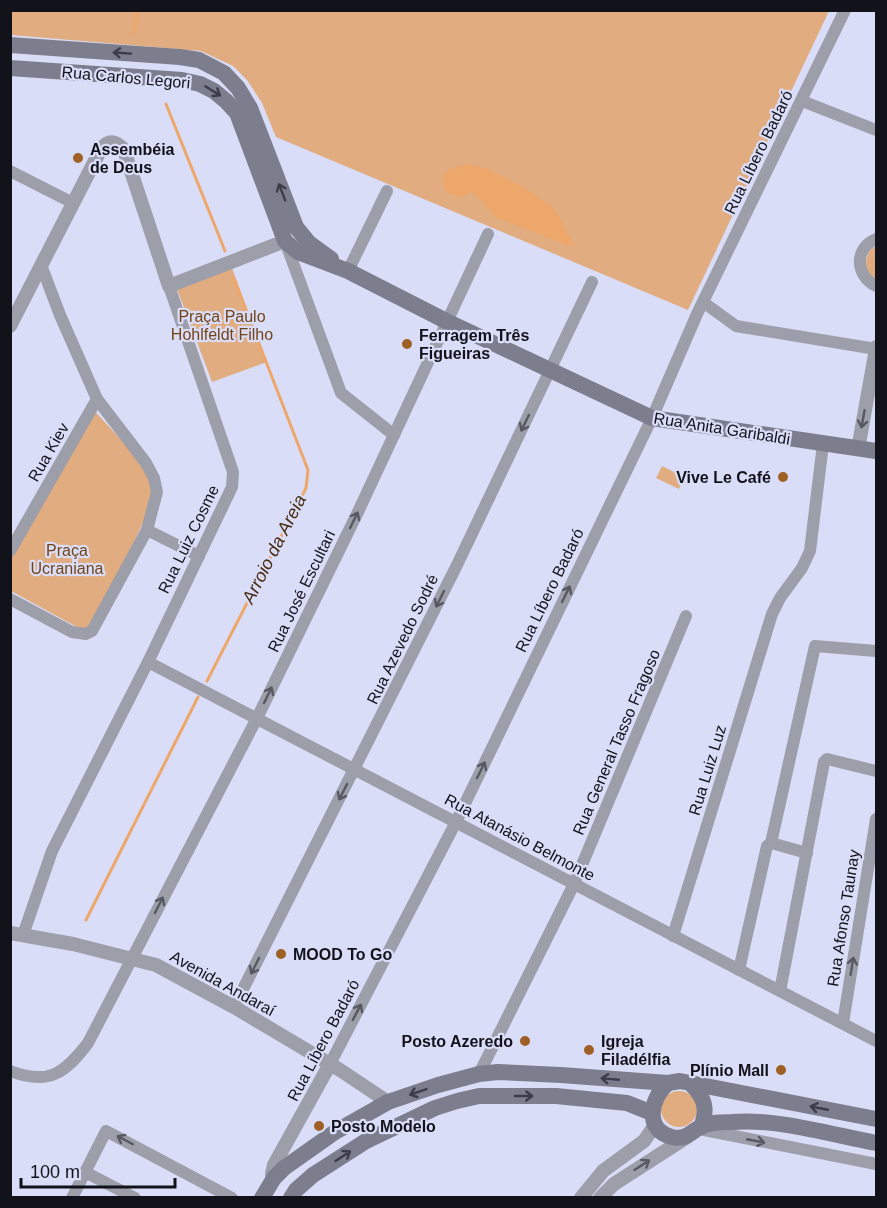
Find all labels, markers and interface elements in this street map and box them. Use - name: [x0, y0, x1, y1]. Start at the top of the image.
- one-way arrow: [113, 47, 133, 58]
- street label: Rua Carlos Legori: [61, 63, 191, 92]
- one-way arrow: [204, 86, 221, 98]
- street label: Rua Líbero Badaró: [721, 88, 796, 217]
- place label: Assembéia de Deus: [90, 141, 175, 176]
- marker: Assembéia de Deus: [71, 151, 85, 165]
- one-way arrow: [276, 183, 287, 202]
- park label: Praça Paulo Hohlfeldt Filho: [171, 308, 273, 343]
- place label: Ferragem Três Figueiras: [419, 327, 529, 362]
- marker: Ferragem Três Figueiras: [400, 337, 414, 351]
- street label: Rua Anita Garibaldi: [653, 409, 791, 448]
- one-way arrow: [858, 409, 869, 429]
- one-way arrow: [519, 414, 530, 432]
- street label: Rua Kiev: [25, 420, 72, 485]
- place label: Vive Le Café: [676, 469, 771, 486]
- marker: Vive Le Café: [776, 470, 790, 484]
- street label: Rua Luiz Cosme: [155, 482, 222, 596]
- water label: Arroio da Areia: [238, 491, 310, 608]
- one-way arrow: [349, 511, 361, 529]
- street label: Rua Líbero Badaró: [512, 526, 587, 655]
- street label: Rua José Escultari: [265, 528, 338, 655]
- park label: Praça Ucraniana: [31, 542, 104, 577]
- street label: Rua Azevedo Sodré: [364, 571, 441, 707]
- one-way arrow: [560, 585, 572, 603]
- one-way arrow: [434, 589, 445, 607]
- street label: Rua General Tasso Fragoso: [570, 647, 663, 837]
- one-way arrow: [263, 686, 274, 704]
- street label: Rua Luiz Luz: [686, 723, 729, 817]
- one-way arrow: [476, 761, 488, 779]
- one-way arrow: [337, 783, 349, 801]
- street label: Rua Atanásio Belmonte: [442, 791, 598, 884]
- street label: Rua Afonso Taunay: [824, 848, 863, 988]
- one-way arrow: [154, 897, 165, 915]
- place label: MOOD To Go: [293, 946, 392, 963]
- marker: MOOD To Go: [274, 947, 288, 961]
- street label: Avenida Andaraí: [167, 948, 279, 1020]
- one-way arrow: [248, 956, 260, 974]
- one-way arrow: [847, 956, 858, 976]
- street label: Rua Líbero Badaró: [284, 976, 363, 1104]
- one-way arrow: [351, 1004, 363, 1021]
- place label: Posto Azeredo: [402, 1033, 513, 1050]
- place label: Igreja Filadélfia: [601, 1033, 670, 1068]
- marker: Posto Azeredo: [518, 1034, 532, 1048]
- marker: Igreja Filadélfia: [582, 1043, 596, 1057]
- place label: Plínio Mall: [690, 1062, 769, 1079]
- marker: Plínio Mall: [774, 1063, 788, 1077]
- one-way arrow: [600, 1073, 620, 1084]
- one-way arrow: [409, 1087, 427, 1098]
- one-way arrow: [514, 1090, 534, 1102]
- one-way arrow: [810, 1102, 829, 1113]
- place label: Posto Modelo: [331, 1118, 436, 1135]
- marker: Posto Modelo: [312, 1119, 326, 1133]
- one-way arrow: [117, 1134, 134, 1146]
- one-way arrow: [746, 1136, 766, 1147]
- one-way arrow: [334, 1149, 351, 1162]
- scale bar: [21, 1151, 176, 1189]
- one-way arrow: [634, 1159, 651, 1172]
- text: 100 m: [30, 1162, 80, 1182]

